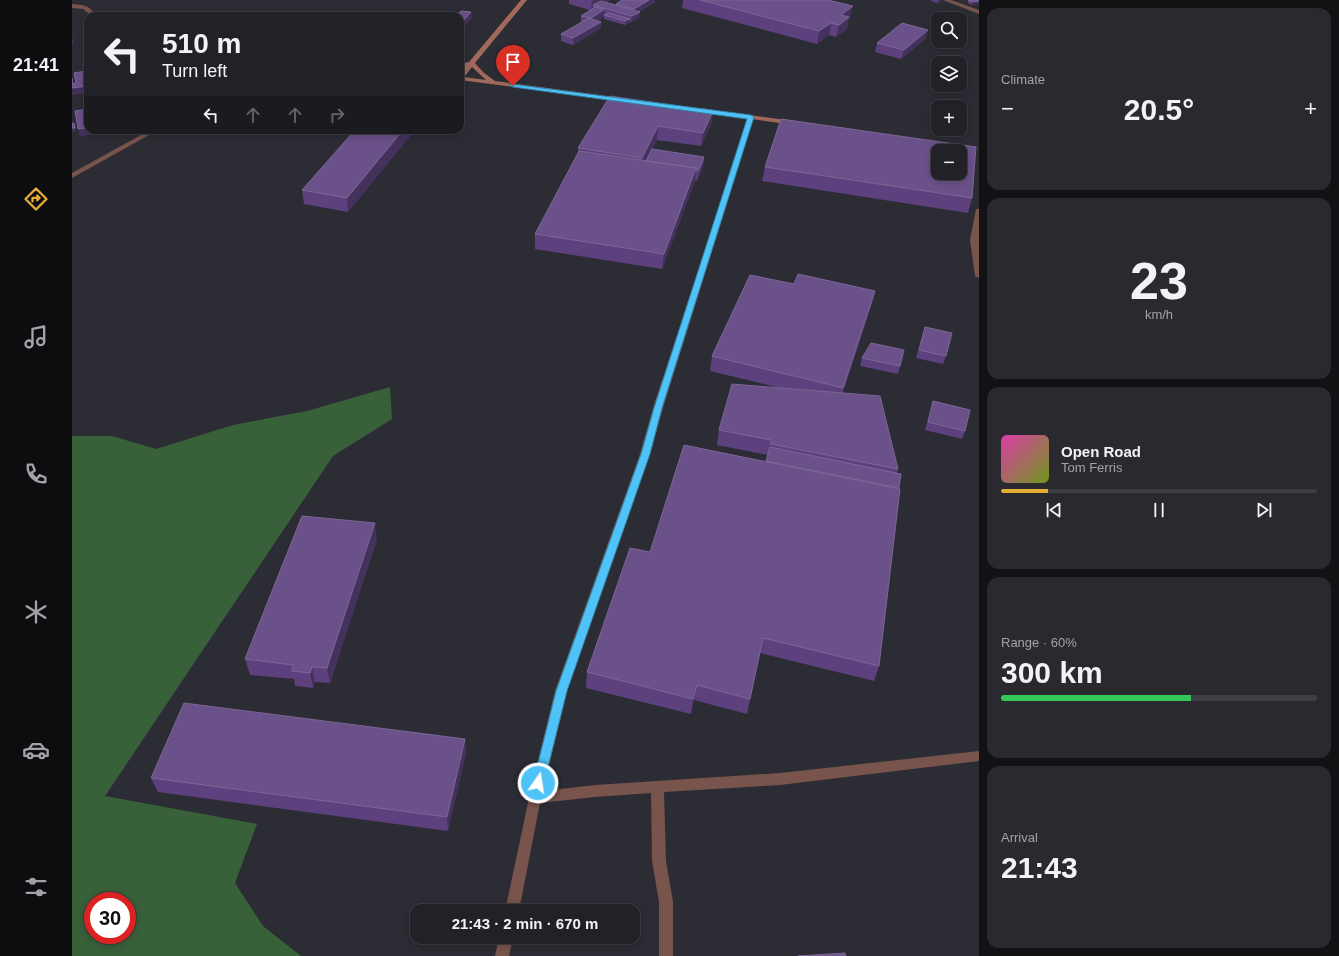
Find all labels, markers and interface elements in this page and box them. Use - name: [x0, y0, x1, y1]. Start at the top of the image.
- map controls: [931, 12, 967, 180]
- button: search: [931, 12, 967, 48]
- icon: left: [96, 28, 148, 80]
- text: 510 m: [162, 28, 241, 59]
- pin: [496, 45, 530, 86]
- icon: arrive: [502, 51, 524, 73]
- text: 21:41: [13, 55, 59, 75]
- button: layers: [931, 56, 967, 92]
- text: Turn left: [162, 61, 227, 81]
- text: Climate: [1001, 72, 1045, 87]
- text: 20.5°: [1124, 93, 1194, 126]
- text: −: [1001, 96, 1014, 121]
- text: +: [1304, 96, 1317, 121]
- button: +: [931, 100, 967, 136]
- icon: left: [200, 104, 222, 126]
- icon: ahead: [242, 104, 264, 126]
- icon: ahead: [284, 104, 306, 126]
- icon: right: [326, 104, 348, 126]
- button: −: [931, 144, 967, 180]
- icon: directions: [22, 185, 50, 213]
- text: 23: [1130, 252, 1188, 310]
- text: km/h: [1145, 307, 1173, 322]
- icon: music: [22, 323, 50, 351]
- text: Open Road: [1061, 443, 1141, 460]
- icon: phone: [22, 460, 50, 488]
- text: Tom Ferris: [1061, 460, 1122, 475]
- icon: previous: [1043, 499, 1065, 521]
- icon: pause: [1148, 499, 1170, 521]
- icon: next: [1253, 499, 1275, 521]
- icon: climate: [22, 598, 50, 626]
- text: Range · 60%: [1001, 635, 1077, 650]
- text: 300 km: [1001, 656, 1103, 689]
- icon: car: [22, 736, 50, 764]
- position arrow: [517, 762, 559, 804]
- text: Arrival: [1001, 830, 1038, 845]
- text: 21:43: [1001, 851, 1078, 884]
- icon: filters: [22, 873, 50, 901]
- speed limit sign: 30: [84, 892, 136, 944]
- text: 21:43 · 2 min · 670 m: [452, 915, 598, 932]

